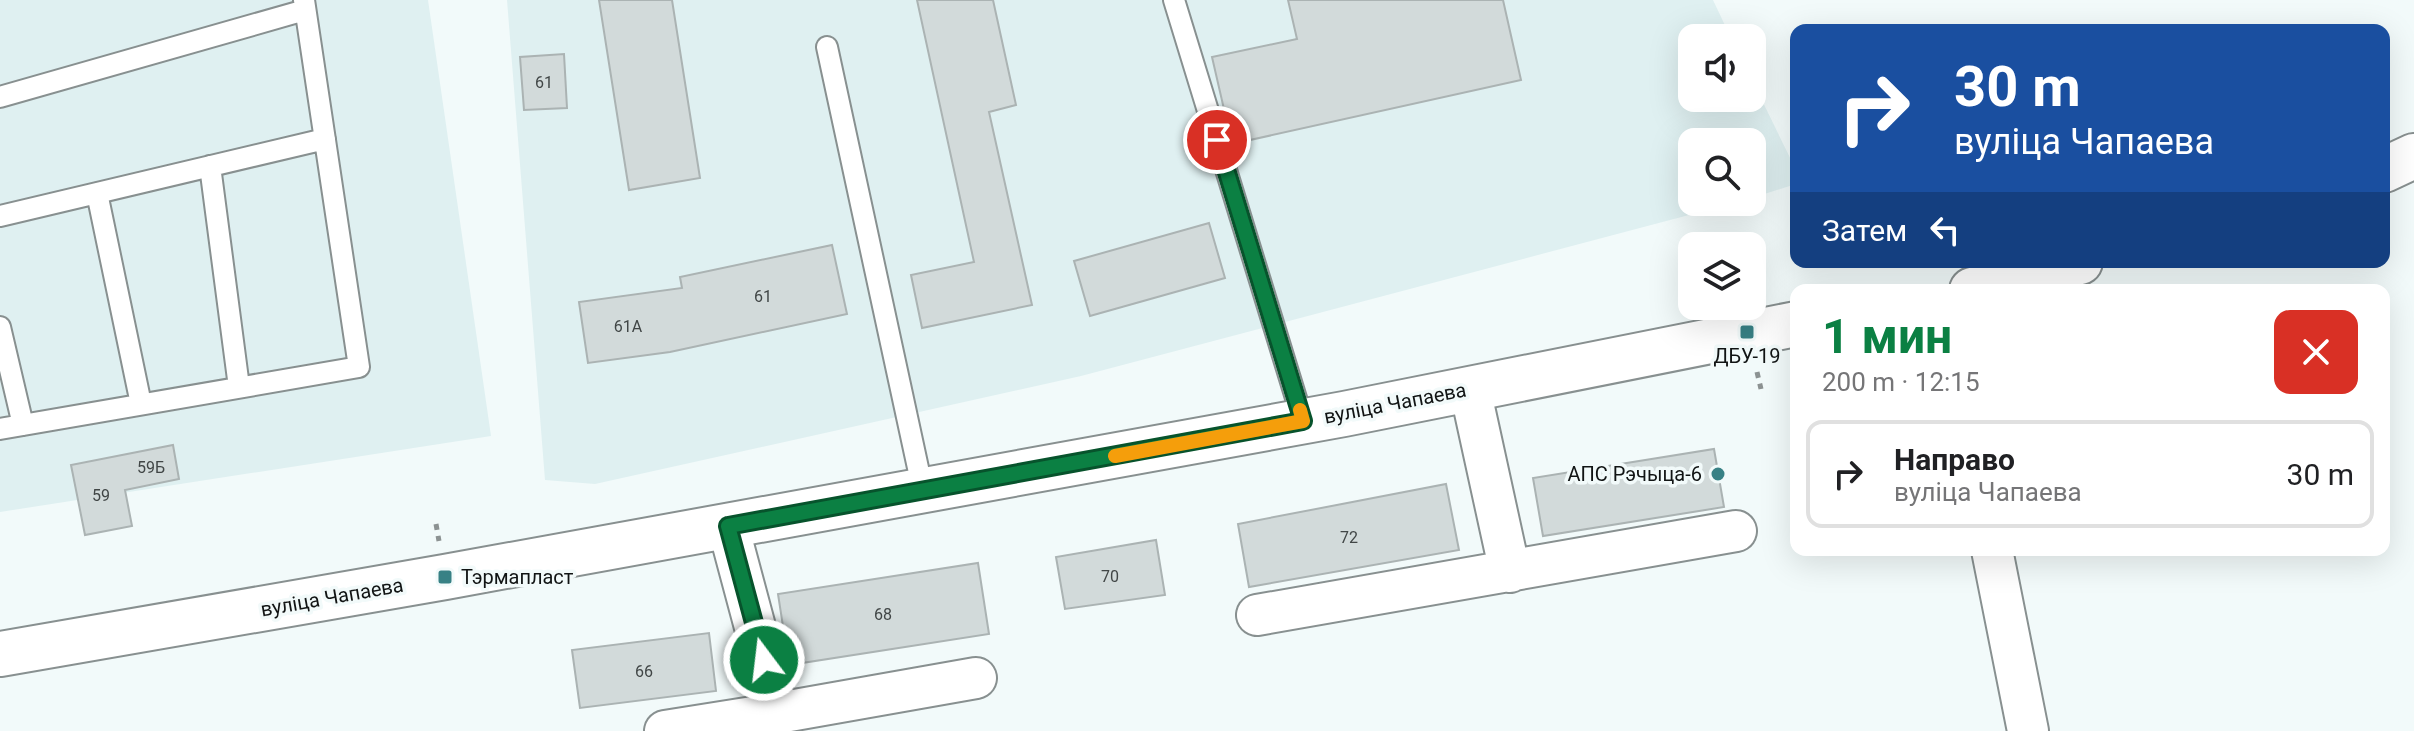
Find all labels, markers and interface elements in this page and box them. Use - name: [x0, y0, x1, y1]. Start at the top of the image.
- map controls: [1678, 24, 1766, 320]
- button: sound: [1678, 24, 1766, 112]
- text: 30 m: [1954, 54, 2081, 120]
- icon: right: [1822, 56, 1926, 160]
- house number: 61: [535, 73, 553, 92]
- pin: [1183, 106, 1251, 174]
- icon: arrive: [1195, 118, 1239, 162]
- text: вуліца Чапаева: [1954, 121, 2214, 163]
- button: search: [1678, 128, 1766, 216]
- icon: left: [1923, 208, 1967, 252]
- text: Затем: [1822, 213, 1907, 248]
- button: layers: [1678, 232, 1766, 320]
- house number: 61: [754, 287, 772, 306]
- text: 1 мин: [1822, 308, 1952, 365]
- button: close: [2274, 310, 2358, 394]
- house number: 61А: [614, 317, 643, 336]
- marker: ДБУ-19: [1738, 323, 1756, 341]
- place label: ДБУ-19: [1714, 344, 1780, 368]
- text: 200 m · 12:15: [1822, 367, 1980, 397]
- street label: вуліца Чапаева: [1322, 377, 1468, 429]
- text: Направо: [1894, 442, 2015, 477]
- icon: right: [1826, 452, 1870, 496]
- text: 30 m: [2287, 457, 2354, 492]
- house number: 59Б: [137, 458, 165, 477]
- place label: АПС Рэчыца-6: [1567, 462, 1702, 486]
- marker: АПС Рэчыца-6: [1709, 465, 1727, 483]
- text: вуліца Чапаева: [1894, 477, 2082, 507]
- house number: 59: [92, 486, 110, 505]
- house number: 72: [1340, 528, 1358, 547]
- place label: Тэрмапласт: [461, 565, 574, 589]
- house number: 70: [1101, 567, 1119, 586]
- marker: Тэрмапласт: [436, 568, 454, 586]
- street label: вуліца Чапаева: [259, 573, 405, 621]
- house number: 68: [874, 605, 892, 624]
- position arrow: [722, 618, 806, 702]
- house number: 66: [635, 662, 653, 681]

